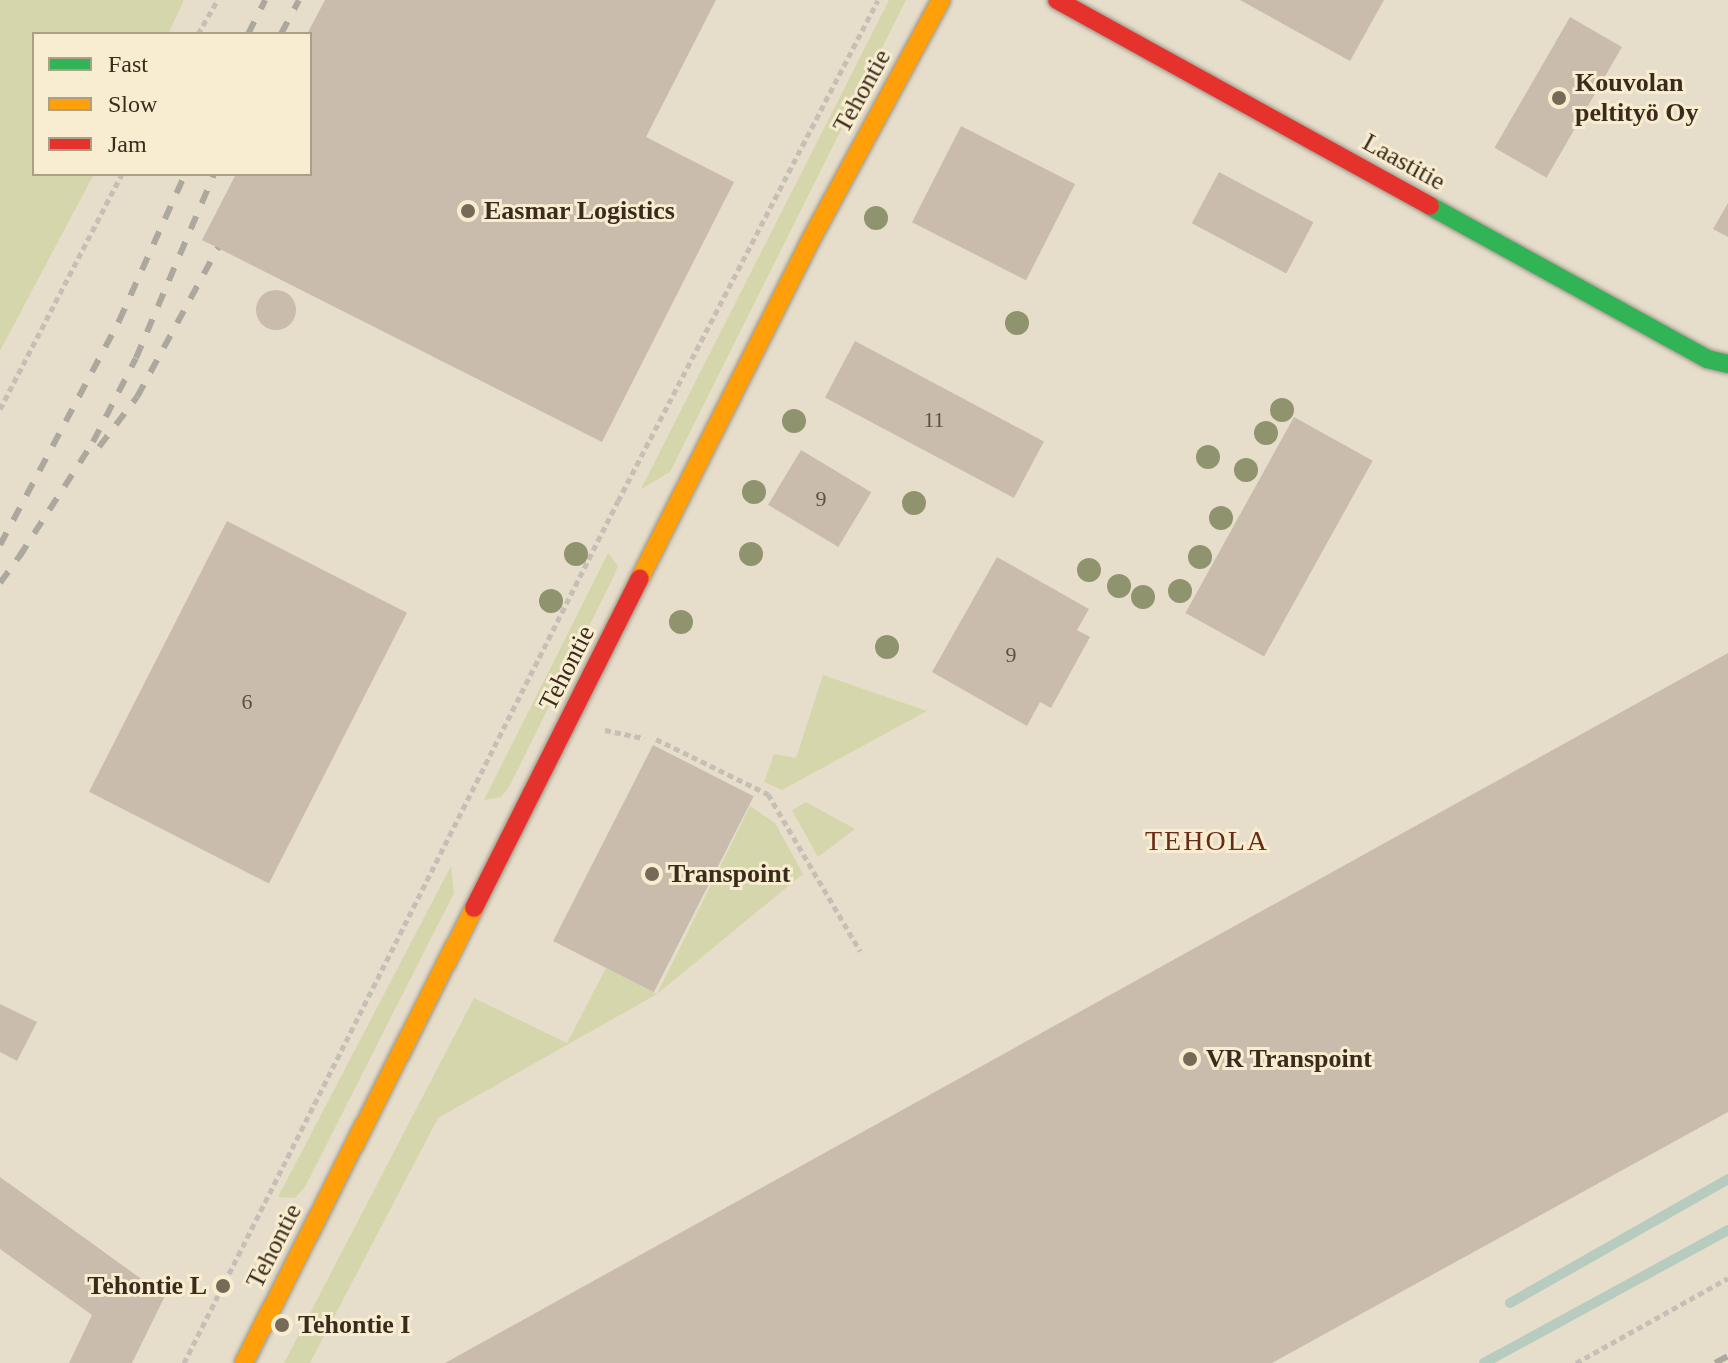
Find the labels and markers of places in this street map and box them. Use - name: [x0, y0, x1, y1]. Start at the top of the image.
- place label: Kouvolan peltityö Oy: [1575, 67, 1698, 128]
- marker: Kouvolan peltityö Oy: [1550, 89, 1568, 107]
- place label: Easmar Logistics: [484, 195, 675, 227]
- marker: Easmar Logistics: [459, 202, 477, 220]
- place label: Transpoint: [668, 858, 790, 890]
- marker: Transpoint: [643, 865, 661, 883]
- place label: VR Transpoint: [1206, 1043, 1372, 1075]
- marker: VR Transpoint: [1181, 1050, 1199, 1068]
- place label: Tehontie L: [87, 1270, 207, 1302]
- marker: Tehontie L: [214, 1277, 232, 1295]
- place label: Tehontie I: [298, 1309, 410, 1341]
- marker: Tehontie I: [273, 1316, 291, 1334]

